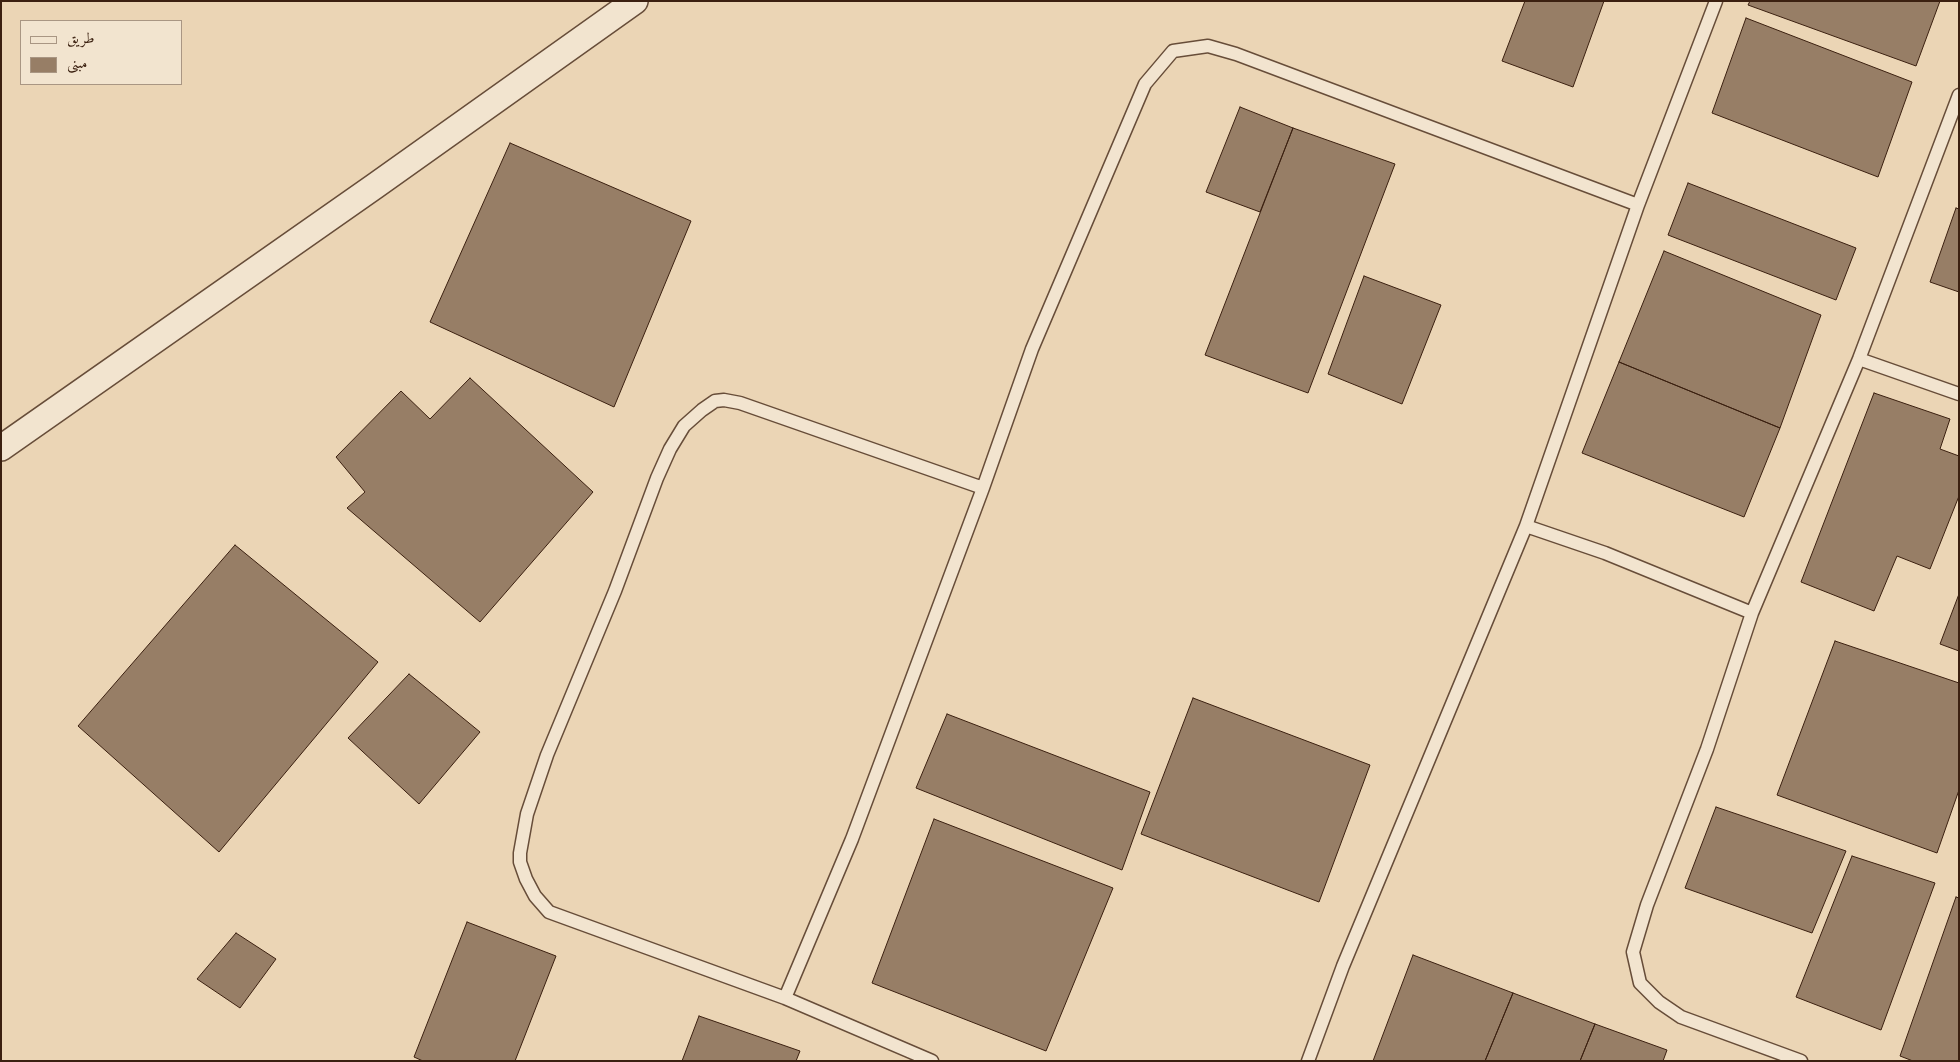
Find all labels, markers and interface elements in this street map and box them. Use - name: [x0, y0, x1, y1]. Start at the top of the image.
- legend: [20, 20, 182, 85]
- text: طريق: [67, 28, 94, 47]
- text: مبنى: [67, 53, 87, 72]

